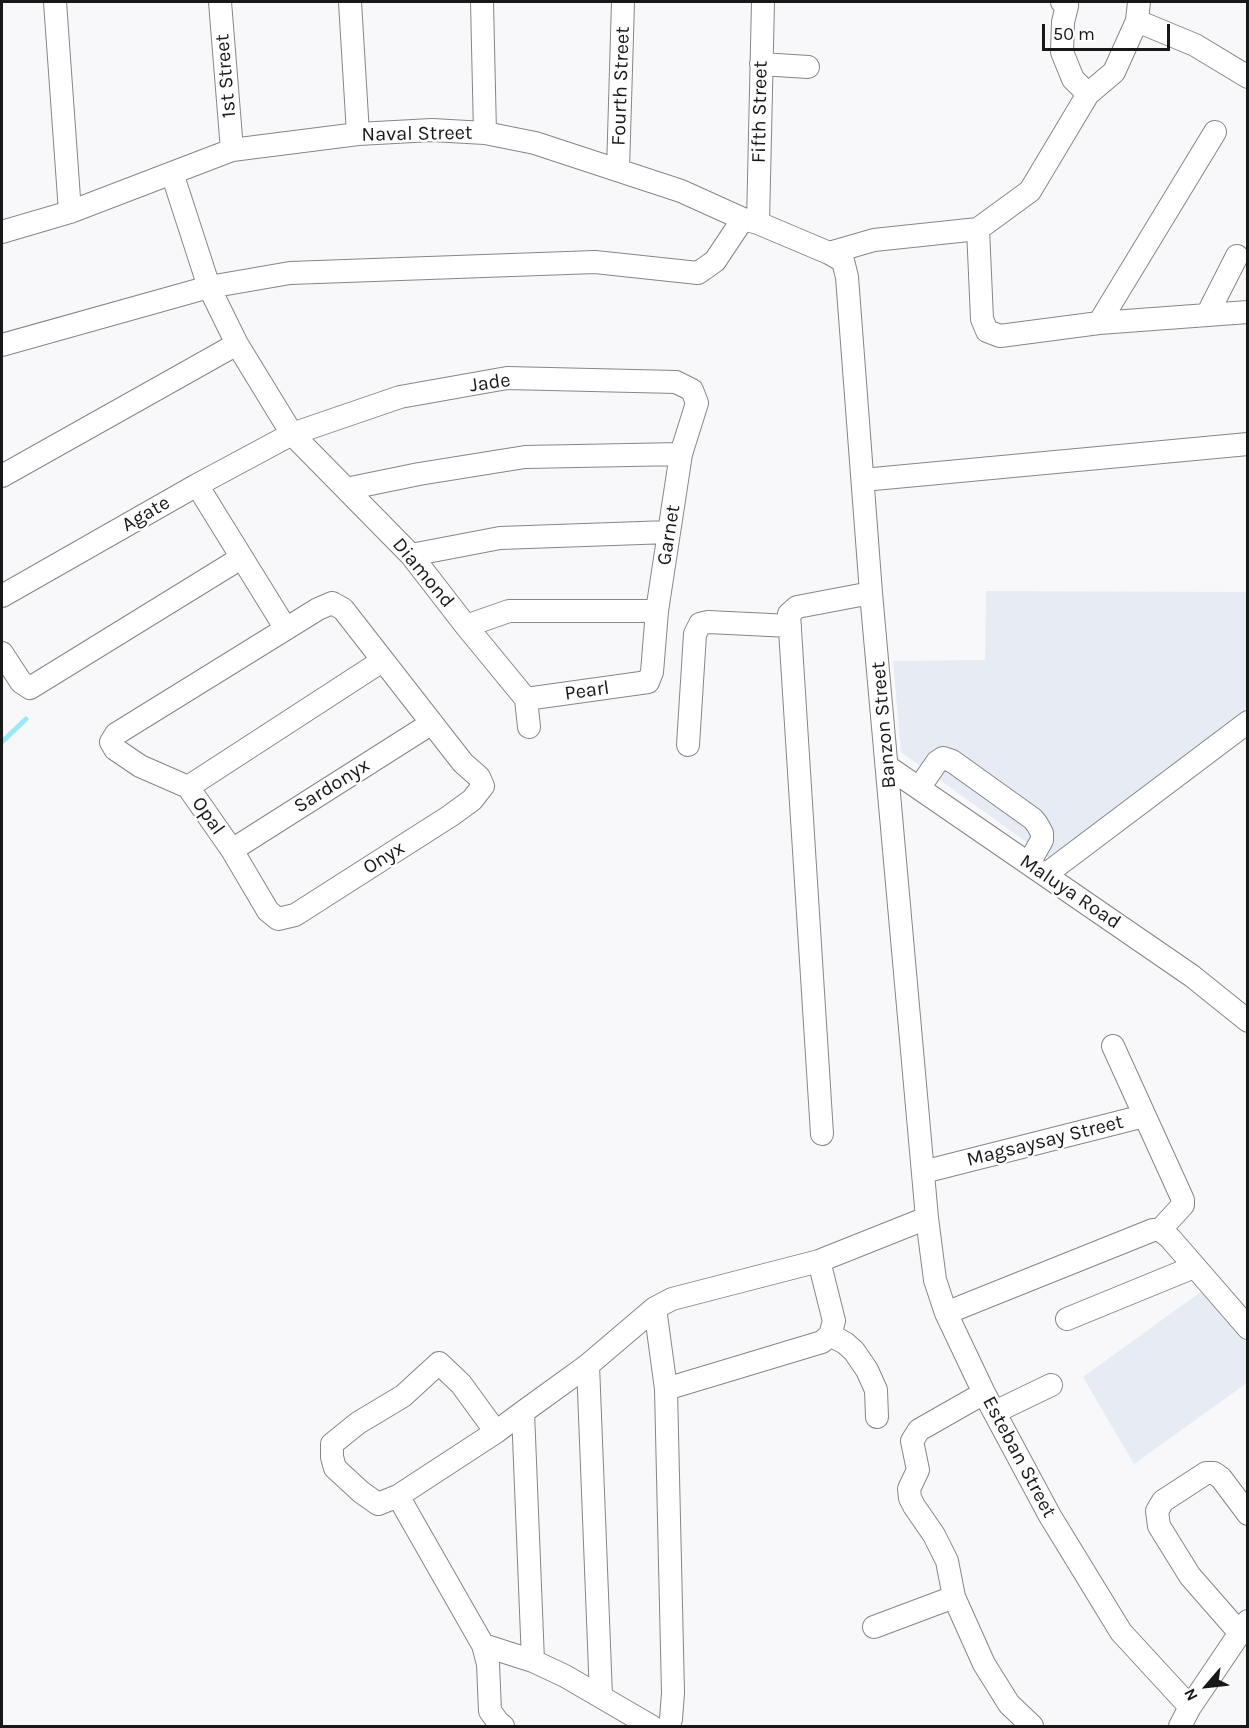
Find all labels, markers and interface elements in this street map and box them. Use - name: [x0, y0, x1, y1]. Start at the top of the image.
- scale bar: [1045, 12, 1172, 50]
- text: 50 m: [1053, 23, 1095, 45]
- street label: Fourth Street: [607, 26, 635, 146]
- street label: 1st Street: [210, 33, 242, 119]
- street label: Fifth Street: [747, 61, 773, 163]
- street label: Naval Street: [361, 121, 473, 147]
- street label: Jade: [468, 368, 512, 398]
- street label: Agate: [118, 491, 174, 537]
- street label: Garnet: [652, 503, 686, 567]
- street label: Diamond: [387, 533, 459, 613]
- street label: Banzon Street: [866, 660, 902, 790]
- street label: Pearl: [563, 676, 611, 706]
- street label: Sardonyx: [290, 753, 374, 819]
- street label: Opal: [186, 792, 230, 840]
- street label: Onyx: [359, 836, 409, 880]
- street label: Maluya Road: [1015, 849, 1125, 935]
- street label: Magsaysay Street: [964, 1110, 1126, 1172]
- street label: Esteban Street: [977, 1392, 1061, 1522]
- north arrow: [1177, 1656, 1237, 1716]
- text: N: [1180, 1685, 1202, 1704]

